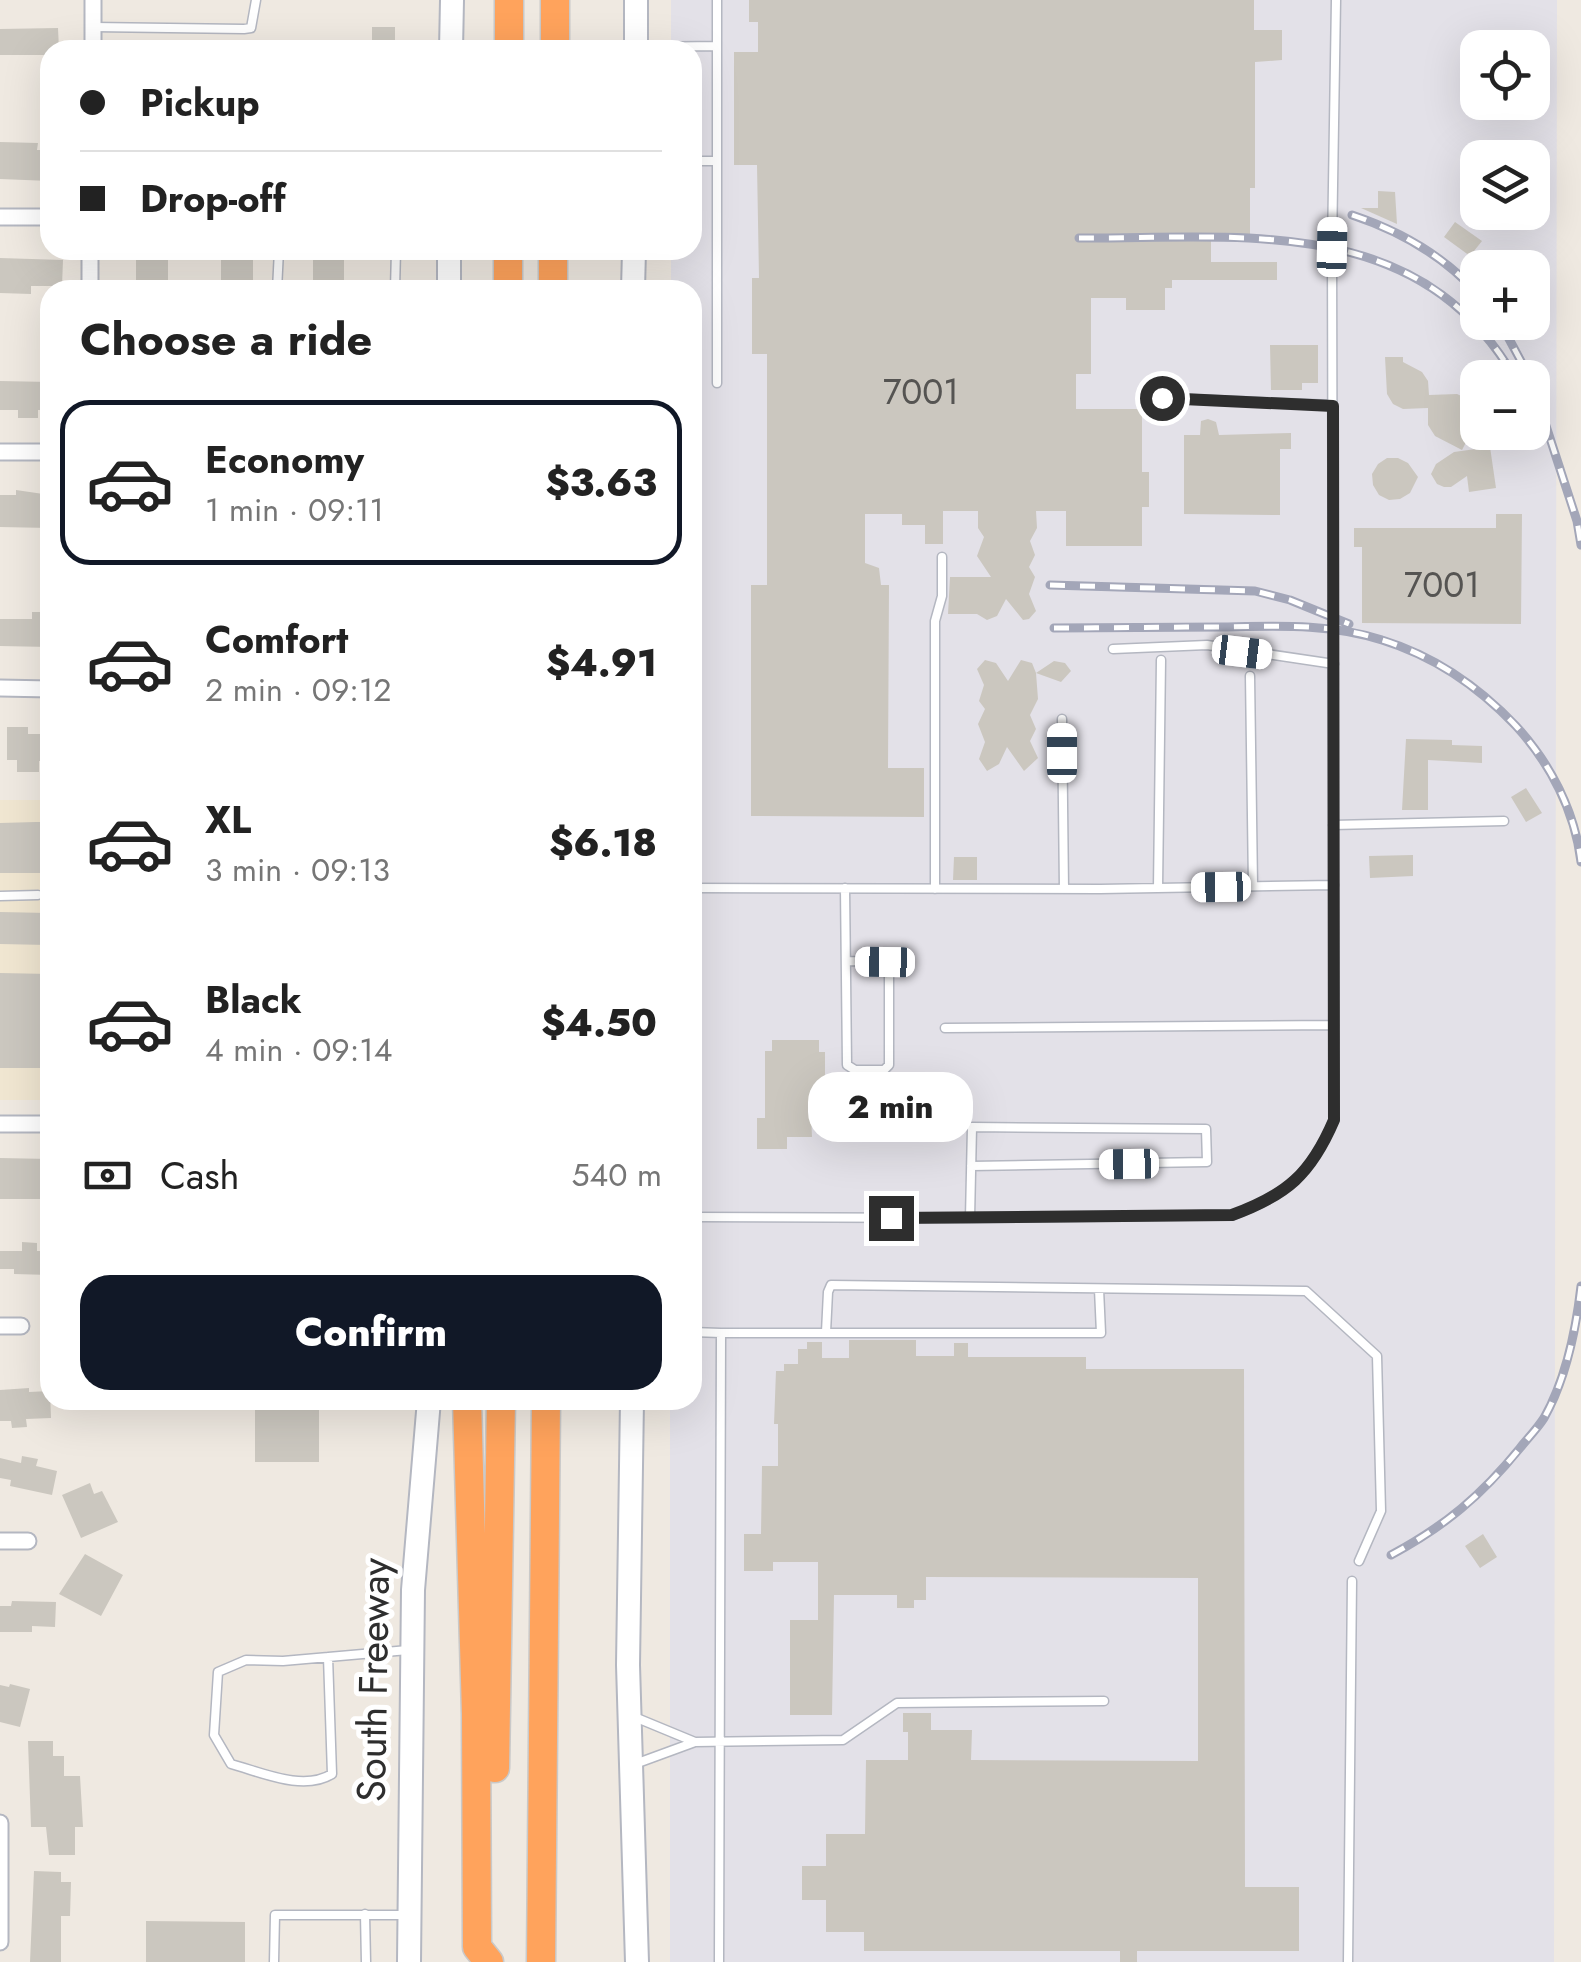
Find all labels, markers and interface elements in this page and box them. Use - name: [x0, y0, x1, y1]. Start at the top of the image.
- map controls: [1460, 30, 1550, 450]
- button: locate: [1460, 30, 1550, 120]
- text: Pickup: [140, 75, 260, 130]
- button: layers: [1460, 140, 1550, 230]
- text: Drop-off: [140, 171, 286, 226]
- car: [1316, 217, 1348, 277]
- button: +: [1460, 250, 1550, 340]
- text: Choose a ride: [80, 307, 372, 372]
- button: −: [1460, 360, 1550, 450]
- house number: 7001: [883, 367, 959, 417]
- route start: [1140, 376, 1185, 421]
- text: Economy: [205, 432, 364, 487]
- icon: car: [85, 438, 175, 528]
- text: $3.63: [546, 455, 657, 510]
- text: 1 min · 09:11: [205, 487, 384, 533]
- house number: 7001: [1404, 560, 1480, 610]
- text: Comfort: [205, 612, 348, 667]
- icon: car: [85, 618, 175, 708]
- car: [1210, 633, 1274, 671]
- text: $4.91: [546, 635, 657, 690]
- text: 2 min · 09:12: [205, 667, 392, 713]
- car: [1047, 723, 1077, 783]
- text: XL: [205, 792, 251, 847]
- icon: car: [85, 798, 175, 888]
- text: $6.18: [549, 815, 657, 870]
- text: 3 min · 09:13: [205, 847, 390, 893]
- car: [1191, 871, 1251, 903]
- car: [855, 946, 915, 978]
- text: Black: [205, 972, 302, 1027]
- icon: car: [85, 978, 175, 1068]
- text: $4.50: [541, 995, 657, 1050]
- text: 4 min · 09:14: [205, 1027, 392, 1073]
- callout: 2 min: [808, 1073, 974, 1143]
- text: 2 min: [848, 1084, 933, 1130]
- icon: cash: [80, 1148, 135, 1203]
- text: Cash: [160, 1148, 240, 1203]
- car: [1099, 1148, 1159, 1180]
- text: 540 m: [572, 1152, 662, 1198]
- route end: [869, 1196, 914, 1241]
- button: Confirm: [80, 1275, 662, 1390]
- street label: South Freeway: [342, 1557, 404, 1803]

